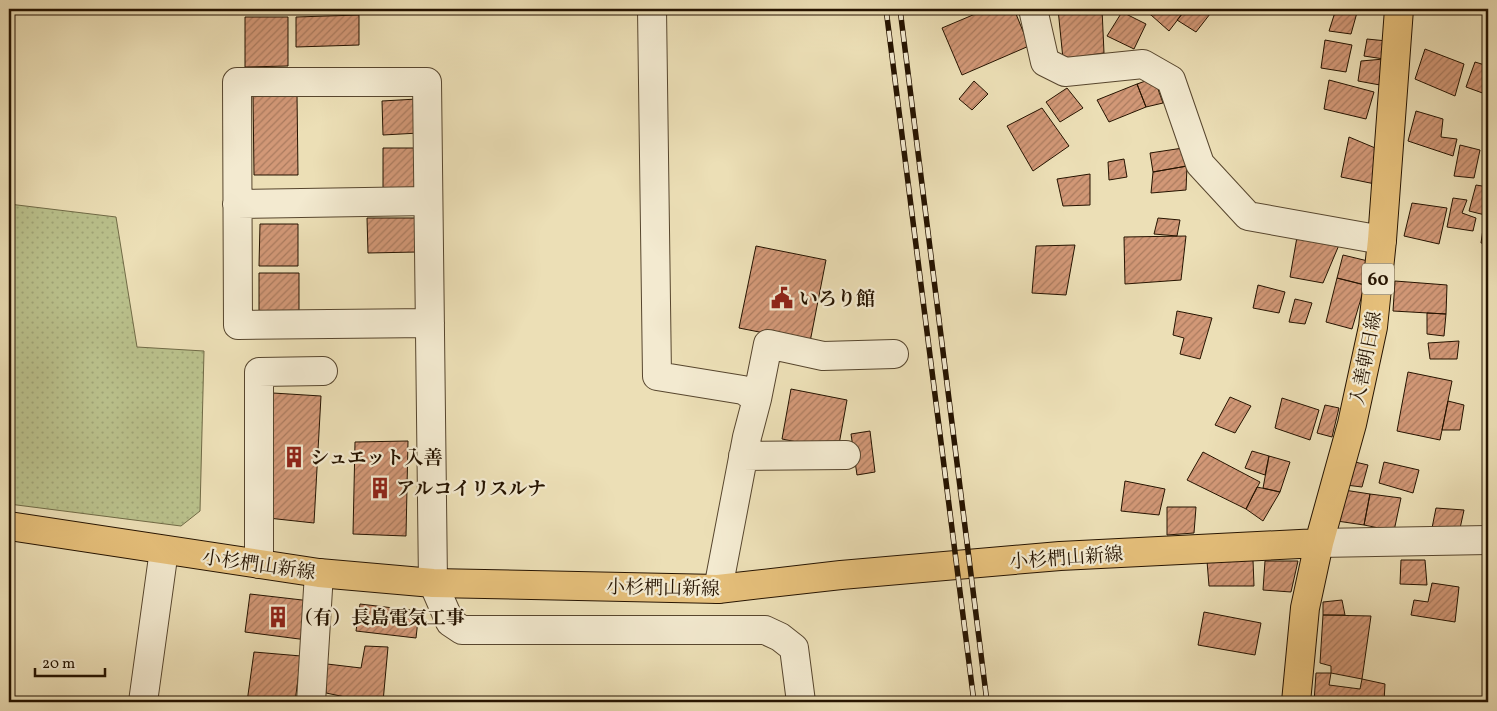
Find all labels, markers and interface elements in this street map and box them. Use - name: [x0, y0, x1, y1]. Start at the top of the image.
- road number: 60: [1362, 264, 1394, 294]
- public building icon: いろり館: [769, 285, 795, 311]
- place label: いろり館: [799, 287, 875, 313]
- street label: 入善朝日線: [1345, 309, 1389, 407]
- building icon: シュエット入善: [281, 444, 307, 470]
- place label: シュエット入善: [310, 446, 442, 472]
- building icon: アルコイリスルナ: [367, 475, 393, 501]
- place label: アルコイリスルナ: [396, 477, 546, 503]
- street label: 小杉椚山新線: [1008, 542, 1124, 576]
- street label: 小杉椚山新線: [200, 545, 317, 587]
- street label: 小杉椚山新線: [606, 575, 720, 603]
- building icon: （有）長島電気工事: [265, 604, 291, 630]
- place label: （有）長島電気工事: [294, 606, 465, 632]
- scale bar: [35, 646, 105, 678]
- text: 20 m: [42, 654, 75, 675]

